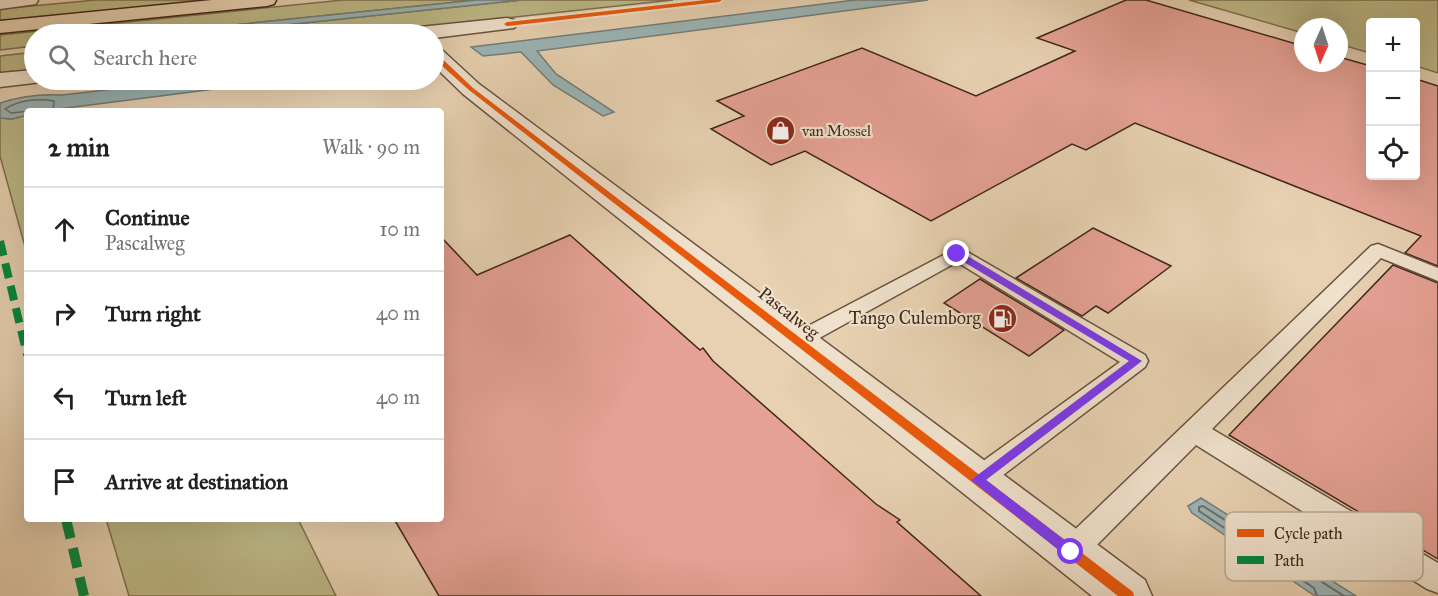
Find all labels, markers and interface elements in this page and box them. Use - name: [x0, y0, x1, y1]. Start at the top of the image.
- north arrow: [1294, 18, 1348, 72]
- map controls: [1366, 18, 1420, 180]
- button: +: [1366, 18, 1420, 72]
- search box: [24, 24, 444, 90]
- icon: search: [45, 41, 78, 74]
- text: Search here: [93, 44, 197, 71]
- button: −: [1366, 72, 1420, 126]
- shop icon: van Mossel: [765, 115, 797, 147]
- place label: van Mossel: [801, 122, 872, 140]
- button: locate: [1366, 126, 1420, 180]
- text: 2 min: [48, 131, 109, 163]
- text: Walk · 90 m: [322, 135, 420, 159]
- text: Continue: [105, 204, 190, 231]
- icon: ahead: [48, 213, 81, 246]
- text: 10 m: [379, 217, 420, 241]
- text: Pascalweg: [105, 231, 185, 255]
- route end: [943, 240, 969, 266]
- street label: Pascalweg: [753, 282, 824, 345]
- icon: right: [48, 297, 81, 330]
- text: Turn right: [105, 300, 201, 327]
- text: 40 m: [376, 301, 420, 325]
- fuel station icon: Tango Culemborg: [986, 302, 1018, 334]
- place label: Tango Culemborg: [849, 307, 982, 330]
- icon: left: [48, 381, 81, 414]
- text: Turn left: [105, 384, 187, 411]
- text: 40 m: [376, 385, 420, 409]
- icon: arrive: [48, 465, 81, 498]
- text: Arrive at destination: [105, 468, 288, 495]
- legend: [1225, 512, 1423, 581]
- text: Cycle path: [1274, 524, 1343, 543]
- route start: [1057, 538, 1083, 564]
- text: Path: [1274, 551, 1304, 570]

